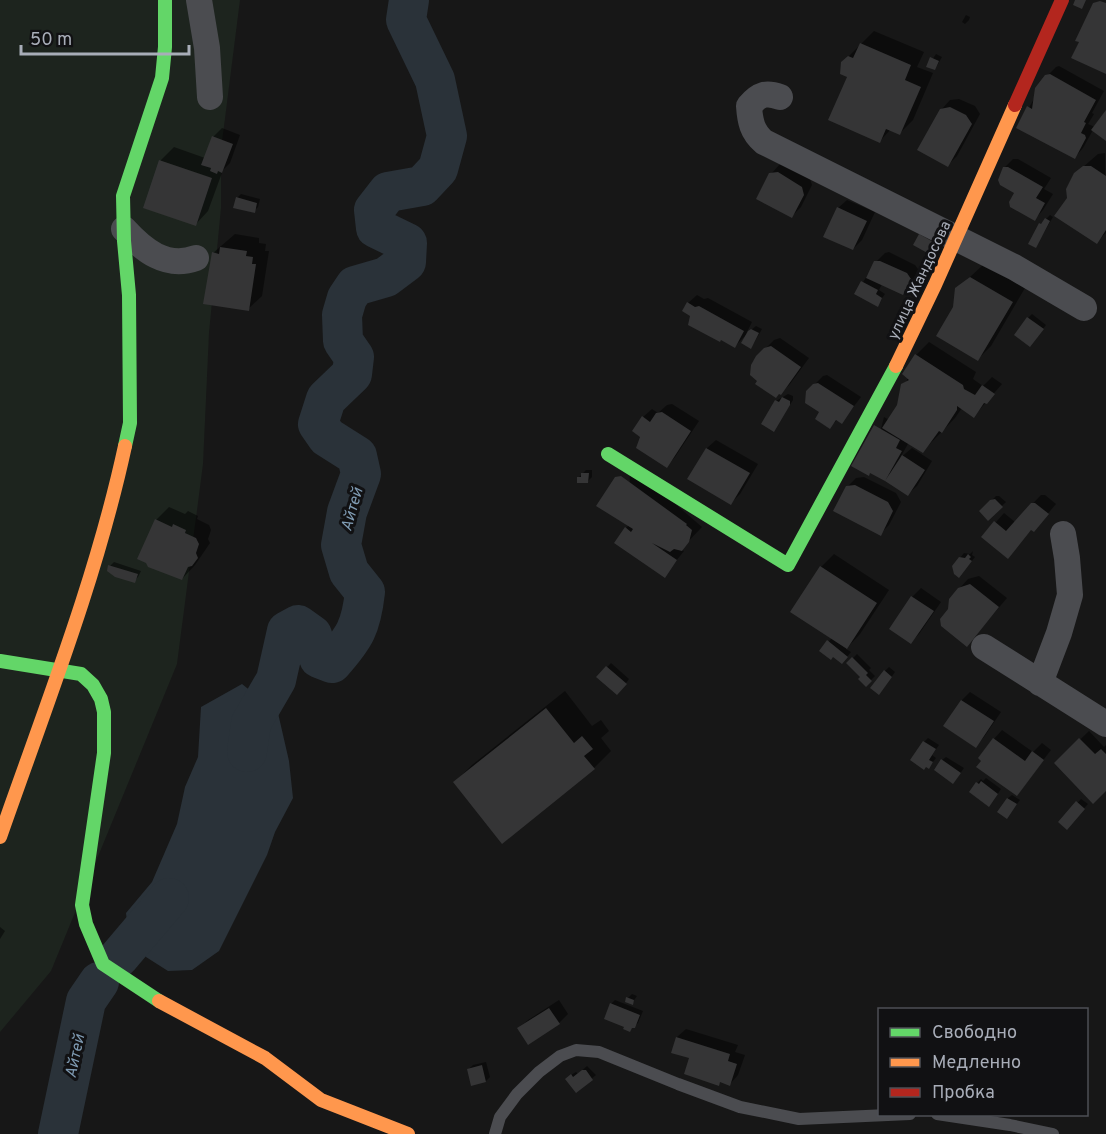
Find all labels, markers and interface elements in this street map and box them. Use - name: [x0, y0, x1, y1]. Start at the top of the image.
- scale bar: [21, 18, 189, 56]
- text: 50 m: [30, 29, 72, 52]
- street label: улица Жандосова: [885, 218, 956, 343]
- water label: Айтей: [337, 485, 369, 534]
- legend: [878, 1008, 1088, 1116]
- text: Свободно: [932, 1022, 1017, 1045]
- water label: Айтей: [62, 1032, 91, 1080]
- text: Медленно: [932, 1052, 1021, 1075]
- text: Пробка: [932, 1082, 995, 1105]

